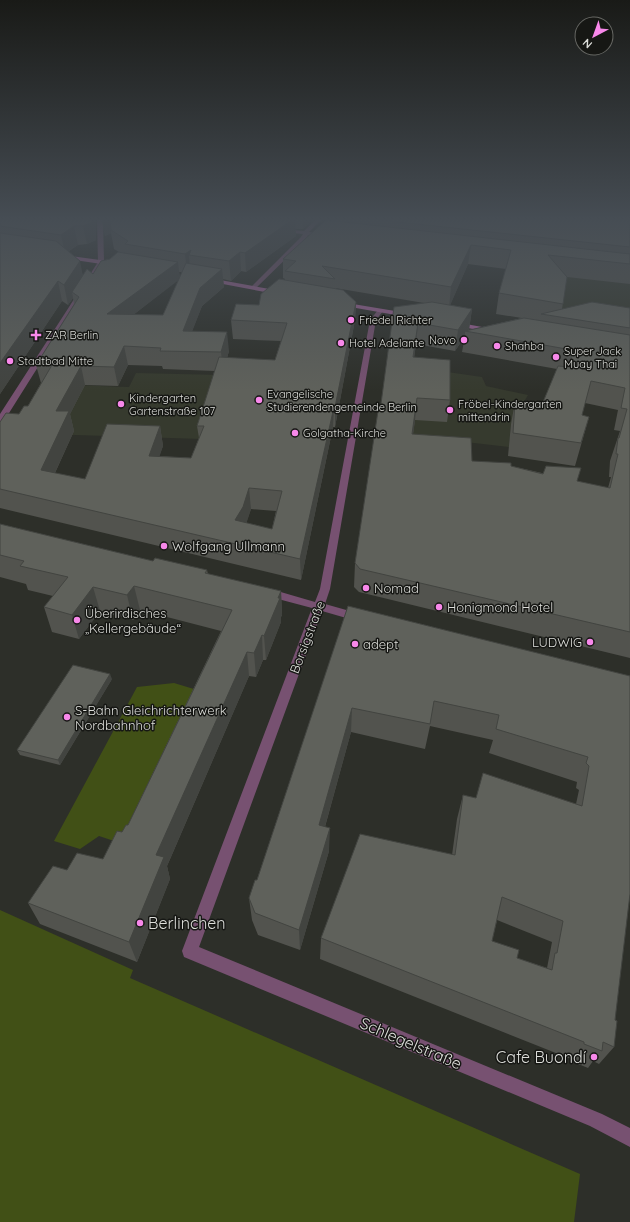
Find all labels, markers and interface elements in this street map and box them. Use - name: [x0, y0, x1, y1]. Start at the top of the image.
- north arrow: [574, 16, 614, 56]
- text: N: [580, 36, 595, 51]
- place label: Friedel Richter: [359, 313, 433, 327]
- marker: Friedel Richter: [346, 315, 356, 325]
- place label: ZAR Berlin: [45, 328, 98, 342]
- marker: ZAR Berlin: [30, 329, 42, 341]
- place label: Novo: [429, 333, 456, 347]
- marker: Novo: [459, 335, 469, 345]
- place label: Hotel Adelante: [349, 336, 424, 350]
- marker: Hotel Adelante: [336, 338, 346, 348]
- place label: Shahba: [505, 339, 544, 353]
- marker: Shahba: [492, 341, 502, 351]
- place label: Super Jack Muay Thai: [564, 344, 621, 371]
- marker: Super Jack Muay Thai: [551, 352, 561, 362]
- place label: Stadtbad Mitte: [18, 354, 93, 368]
- marker: Stadtbad Mitte: [5, 356, 15, 366]
- place label: Evangelische Studierendengemeinde Berlin: [267, 387, 417, 414]
- place label: Kindergarten Gartenstraße 107: [129, 391, 215, 418]
- marker: Evangelische Studierendengemeinde Berlin: [254, 395, 264, 405]
- place label: Fröbel-Kindergarten mittendrin: [458, 397, 562, 424]
- marker: Kindergarten Gartenstraße 107: [116, 399, 126, 409]
- marker: Fröbel-Kindergarten mittendrin: [445, 405, 455, 415]
- place label: Golgatha-Kirche: [303, 426, 386, 440]
- marker: Golgatha-Kirche: [290, 428, 300, 438]
- place label: Wolfgang Ullmann: [172, 538, 285, 554]
- marker: Wolfgang Ullmann: [159, 541, 169, 551]
- place label: Nomad: [374, 580, 419, 596]
- marker: Nomad: [361, 583, 371, 593]
- street label: Borsigstraße: [286, 598, 328, 676]
- place label: Honigmond Hotel: [447, 599, 553, 615]
- marker: Honigmond Hotel: [434, 602, 444, 612]
- place label: Überirdisches „Kellergebäude“: [85, 605, 181, 636]
- marker: Überirdisches „Kellergebäude“: [72, 615, 82, 625]
- place label: LUDWIG: [532, 634, 582, 650]
- place label: adept: [363, 636, 398, 652]
- marker: LUDWIG: [585, 637, 595, 647]
- marker: adept: [350, 639, 360, 649]
- place label: S-Bahn Gleichrichterwerk Nordbahnhof: [75, 702, 227, 733]
- marker: S-Bahn Gleichrichterwerk Nordbahnhof: [62, 712, 72, 722]
- place label: Berlinchen: [148, 913, 226, 933]
- marker: Berlinchen: [135, 918, 145, 928]
- street label: Schlegelstraße: [357, 1013, 465, 1073]
- place label: Cafe Buondí: [496, 1047, 587, 1067]
- marker: Cafe Buondí: [589, 1052, 599, 1062]

